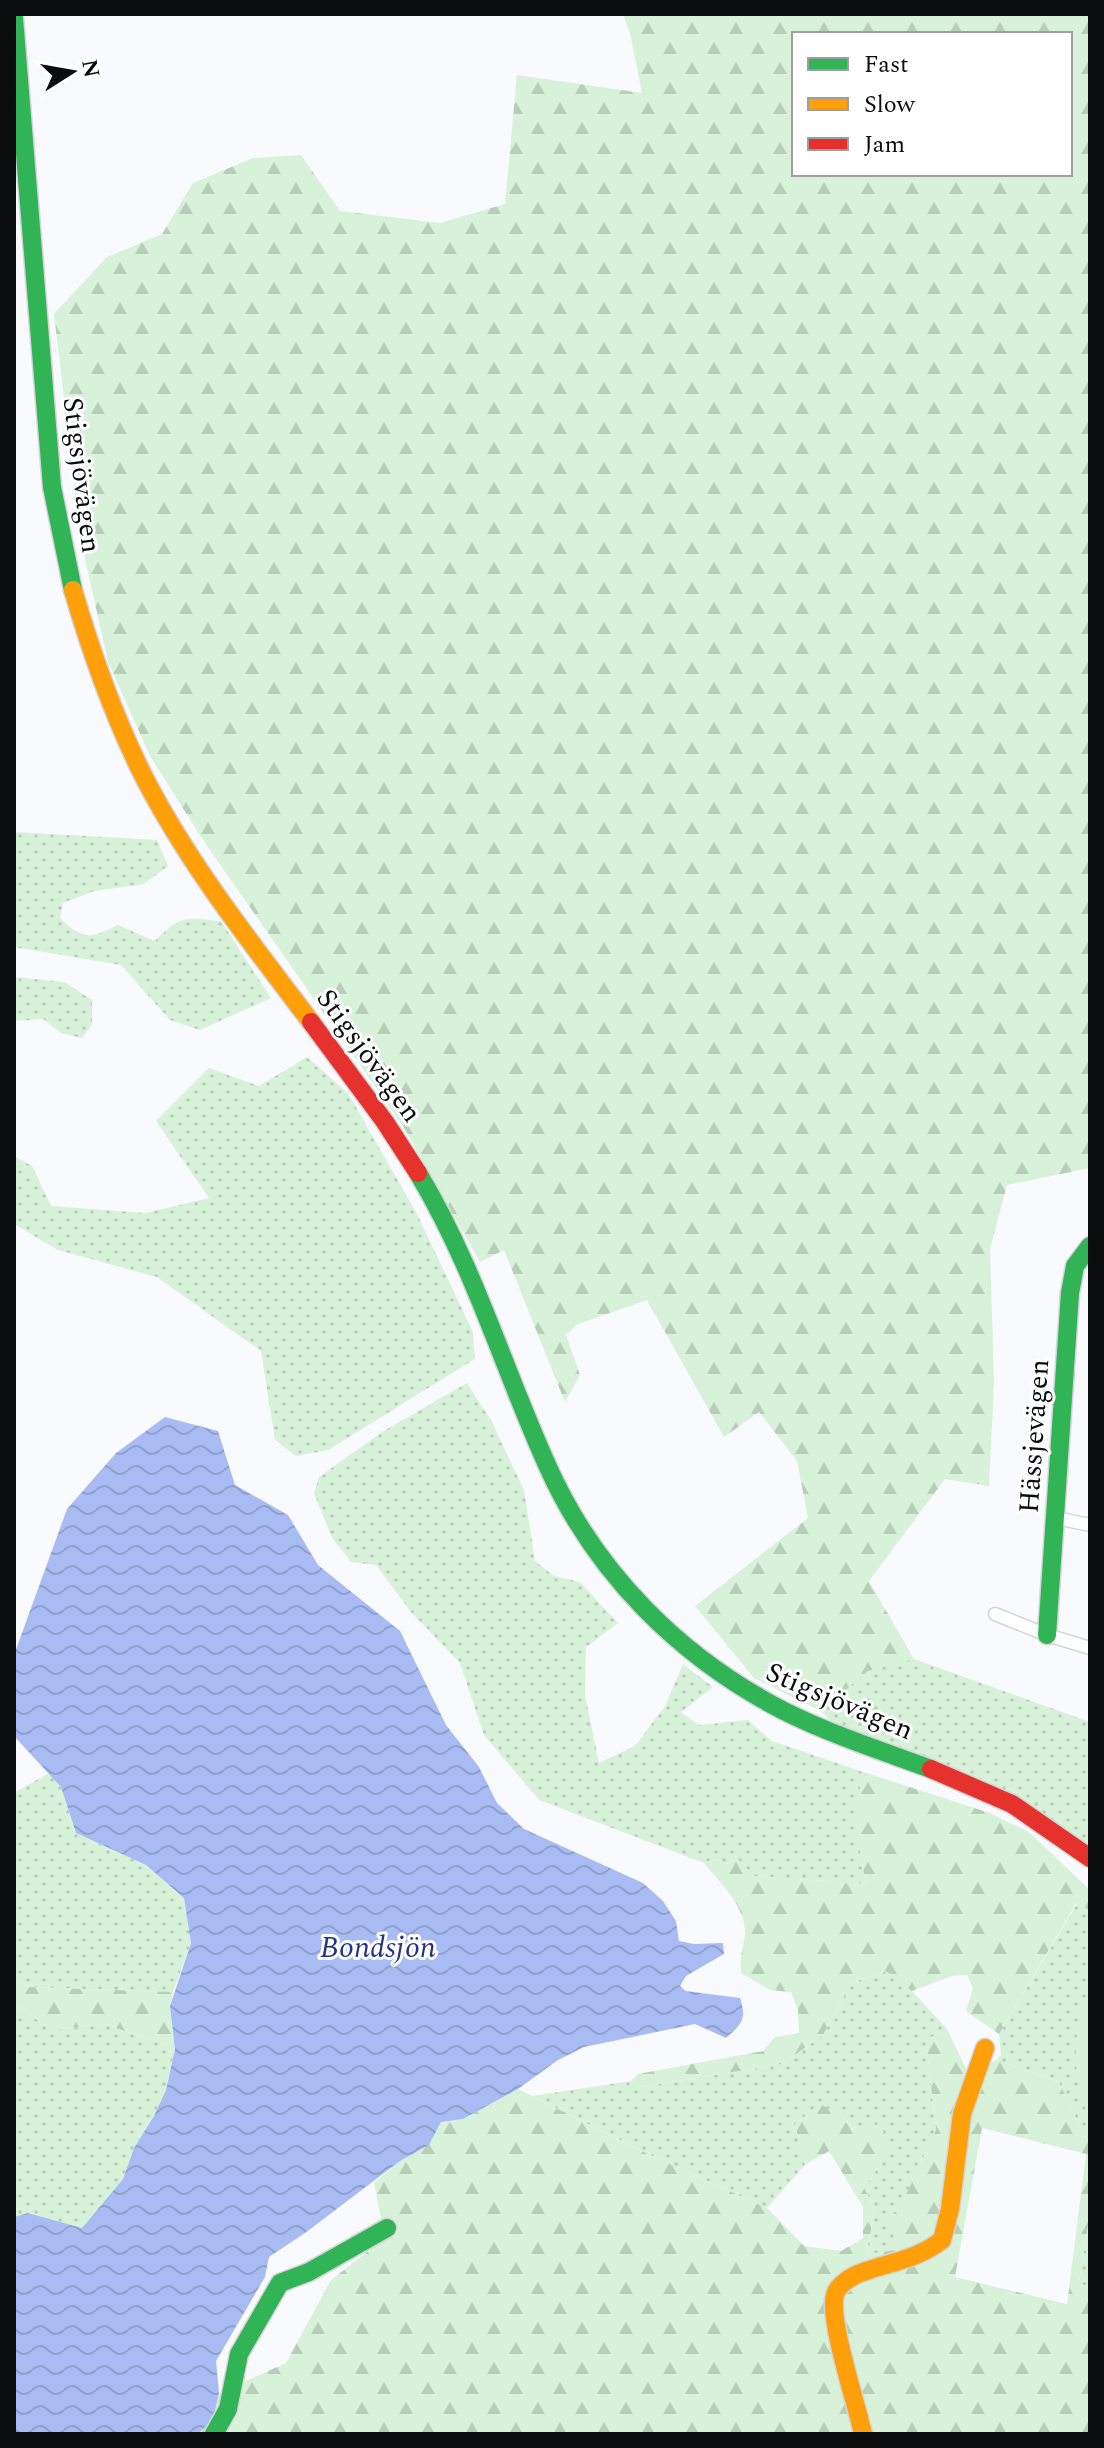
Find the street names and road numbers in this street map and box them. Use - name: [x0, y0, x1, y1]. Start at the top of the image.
- street label: Stigsjövägen: [51, 395, 112, 556]
- street label: Stigsjövägen: [305, 980, 432, 1132]
- street label: Hässjevägen: [1008, 1358, 1061, 1515]
- street label: Stigsjövägen: [759, 1651, 920, 1752]

